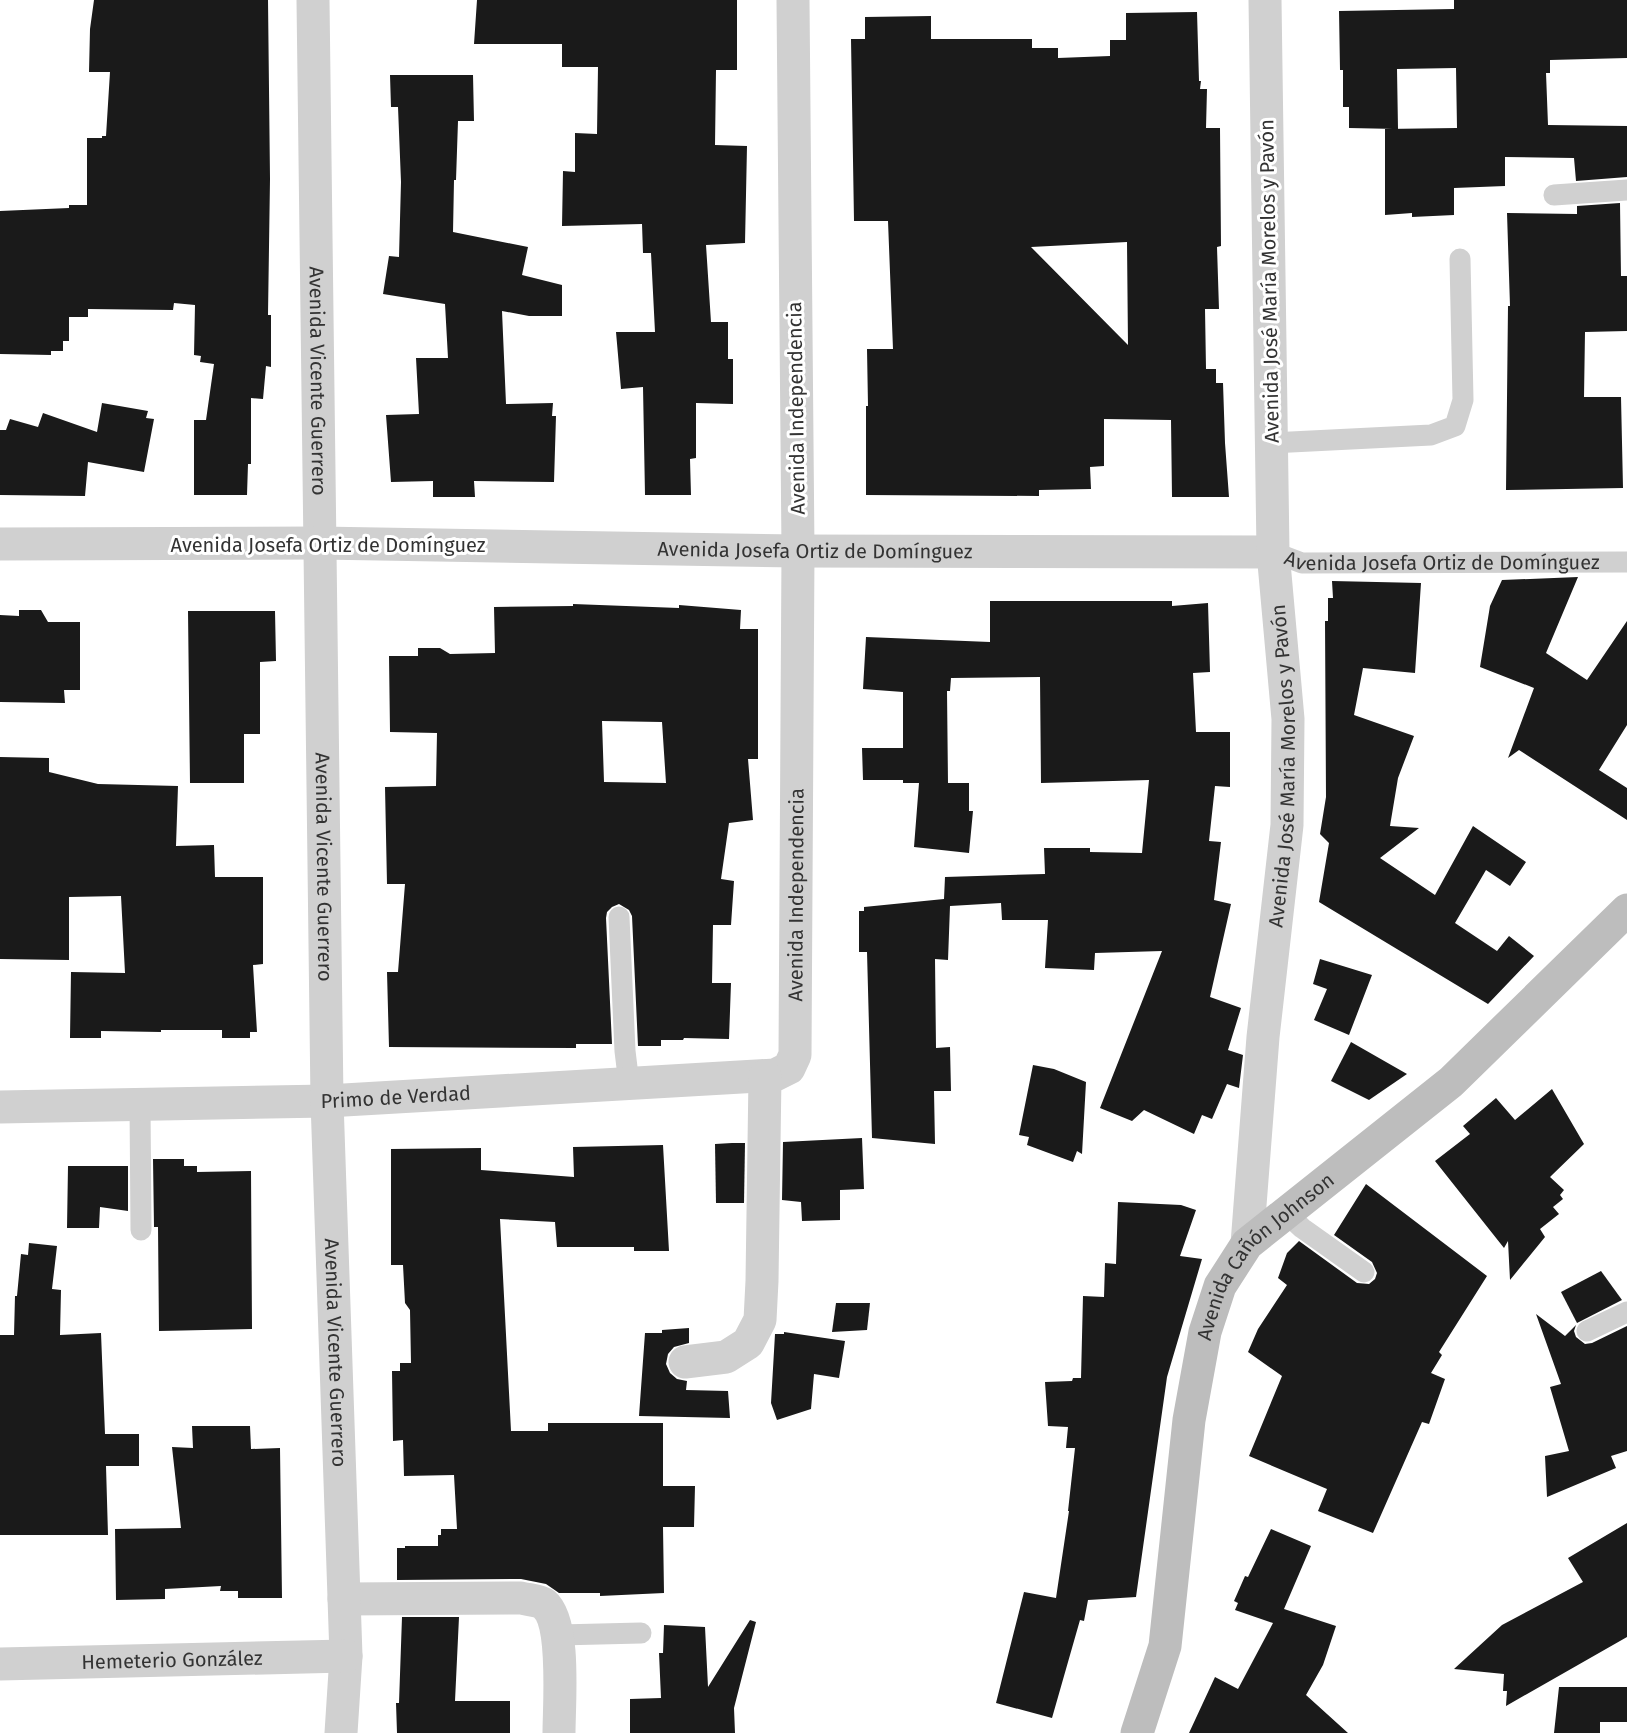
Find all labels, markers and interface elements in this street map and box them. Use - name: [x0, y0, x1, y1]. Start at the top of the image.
- street label: Avenida José María Morelos y Pavón: [1254, 119, 1284, 443]
- street label: Avenida Vicente Guerrero: [304, 266, 331, 496]
- street label: Avenida Independencia: [782, 301, 810, 515]
- street label: Avenida Josefa Ortiz de Domínguez: [170, 533, 486, 557]
- street label: Avenida Josefa Ortiz de Domínguez: [657, 537, 973, 563]
- street label: Avenida Josefa Ortiz de Domínguez: [1281, 546, 1600, 576]
- street label: Avenida José María Morelos y Pavón: [1263, 603, 1300, 929]
- street label: Avenida Vicente Guerrero: [311, 752, 337, 982]
- street label: Avenida Independencia: [783, 788, 809, 1002]
- street label: Primo de Verdad: [321, 1081, 472, 1113]
- street label: Avenida Cañón Johnson: [1192, 1168, 1339, 1342]
- street label: Avenida Vicente Guerrero: [320, 1238, 352, 1468]
- street label: Hemeterio González: [81, 1646, 263, 1674]

